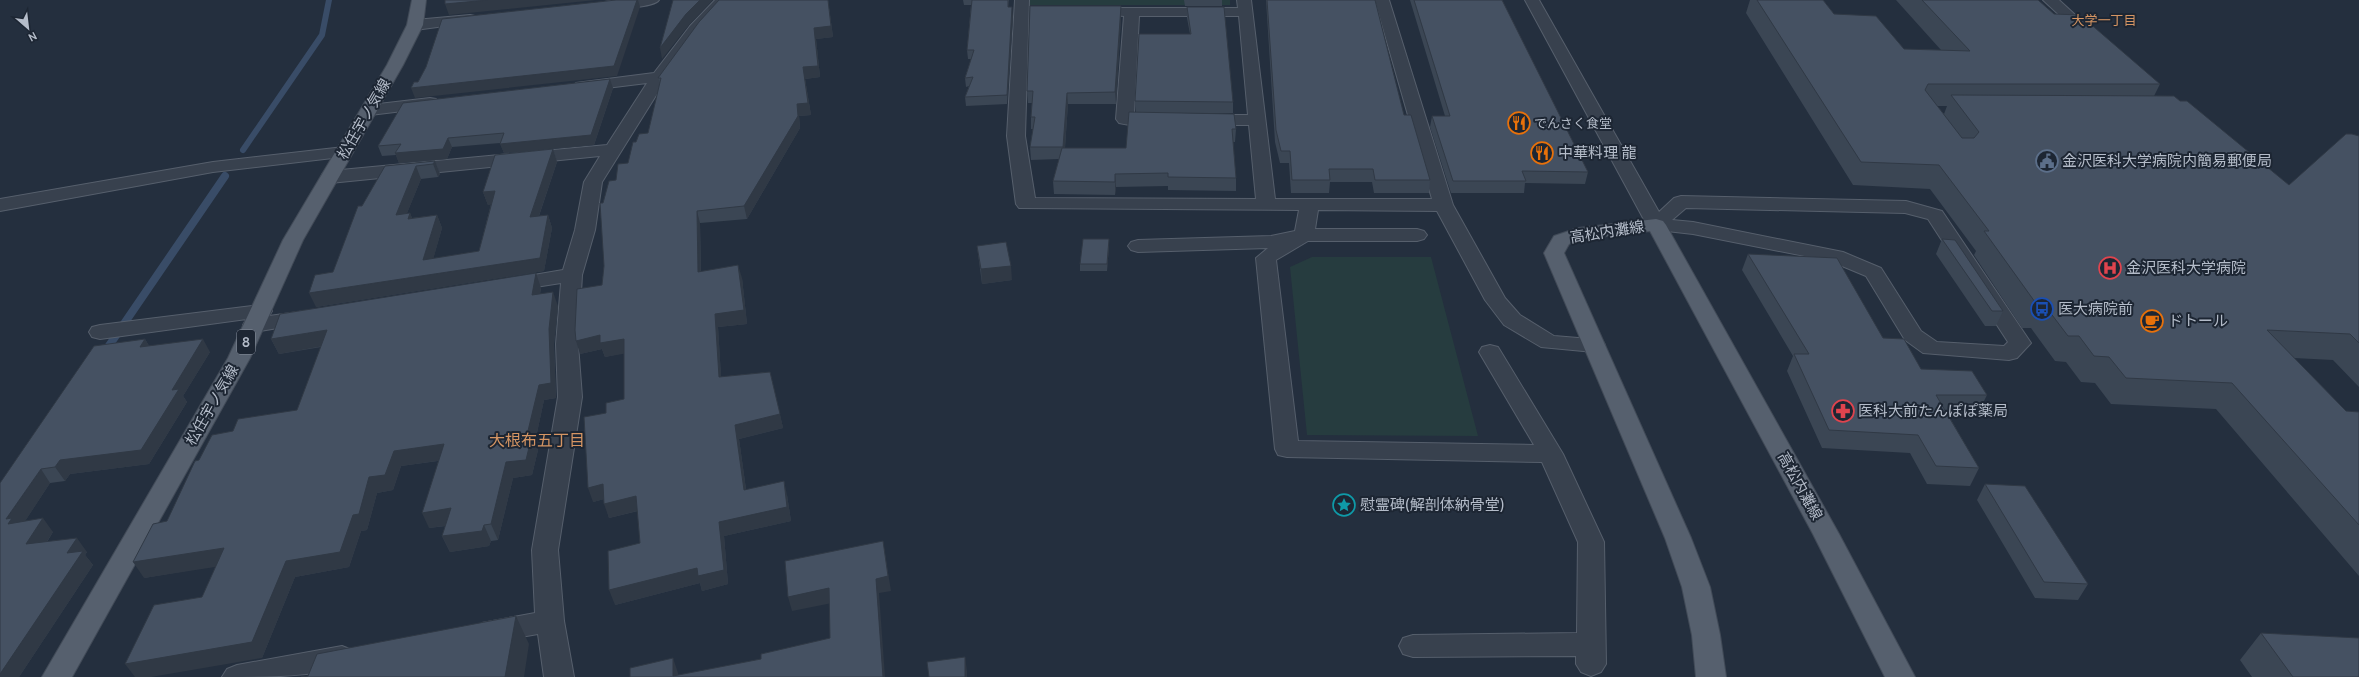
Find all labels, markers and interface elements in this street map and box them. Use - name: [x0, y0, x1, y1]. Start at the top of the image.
- north arrow: [8, 8, 48, 48]
- district label: 大学一丁目: [2071, 12, 2137, 28]
- text: N: [26, 29, 39, 45]
- street label: 松任宇ノ気線: [334, 76, 394, 162]
- restaurant icon: でんさく食堂: [1506, 110, 1532, 136]
- place label: でんさく食堂: [1534, 115, 1612, 131]
- restaurant icon: 中華料理 龍: [1529, 140, 1555, 166]
- place label: 中華料理 龍: [1558, 144, 1636, 162]
- public building icon: 金沢医科大学病院内簡易郵便局: [2034, 148, 2060, 174]
- place label: 金沢医科大学病院内簡易郵便局: [2062, 152, 2272, 170]
- street label: 高松内灘線: [1569, 217, 1645, 247]
- hospital icon: 金沢医科大学病院: [2097, 255, 2123, 281]
- place label: 金沢医科大学病院: [2126, 259, 2246, 277]
- bus stop icon: 医大病院前: [2029, 296, 2055, 322]
- place label: 医大病院前: [2058, 300, 2133, 318]
- cafe icon: ドトール: [2139, 308, 2165, 334]
- place label: ドトール: [2168, 312, 2228, 330]
- road number: 8: [237, 330, 255, 354]
- street label: 松任宇ノ気線: [182, 362, 242, 448]
- pharmacy icon: 医科大前たんぽぽ薬局: [1830, 398, 1856, 424]
- place label: 医科大前たんぽぽ薬局: [1858, 402, 2008, 420]
- district label: 大根布五丁目: [489, 431, 585, 450]
- street label: 高松内灘線: [1774, 449, 1826, 523]
- place icon: 慰霊碑(解剖体納骨堂): [1331, 492, 1357, 518]
- place label: 慰霊碑(解剖体納骨堂): [1360, 496, 1504, 514]

